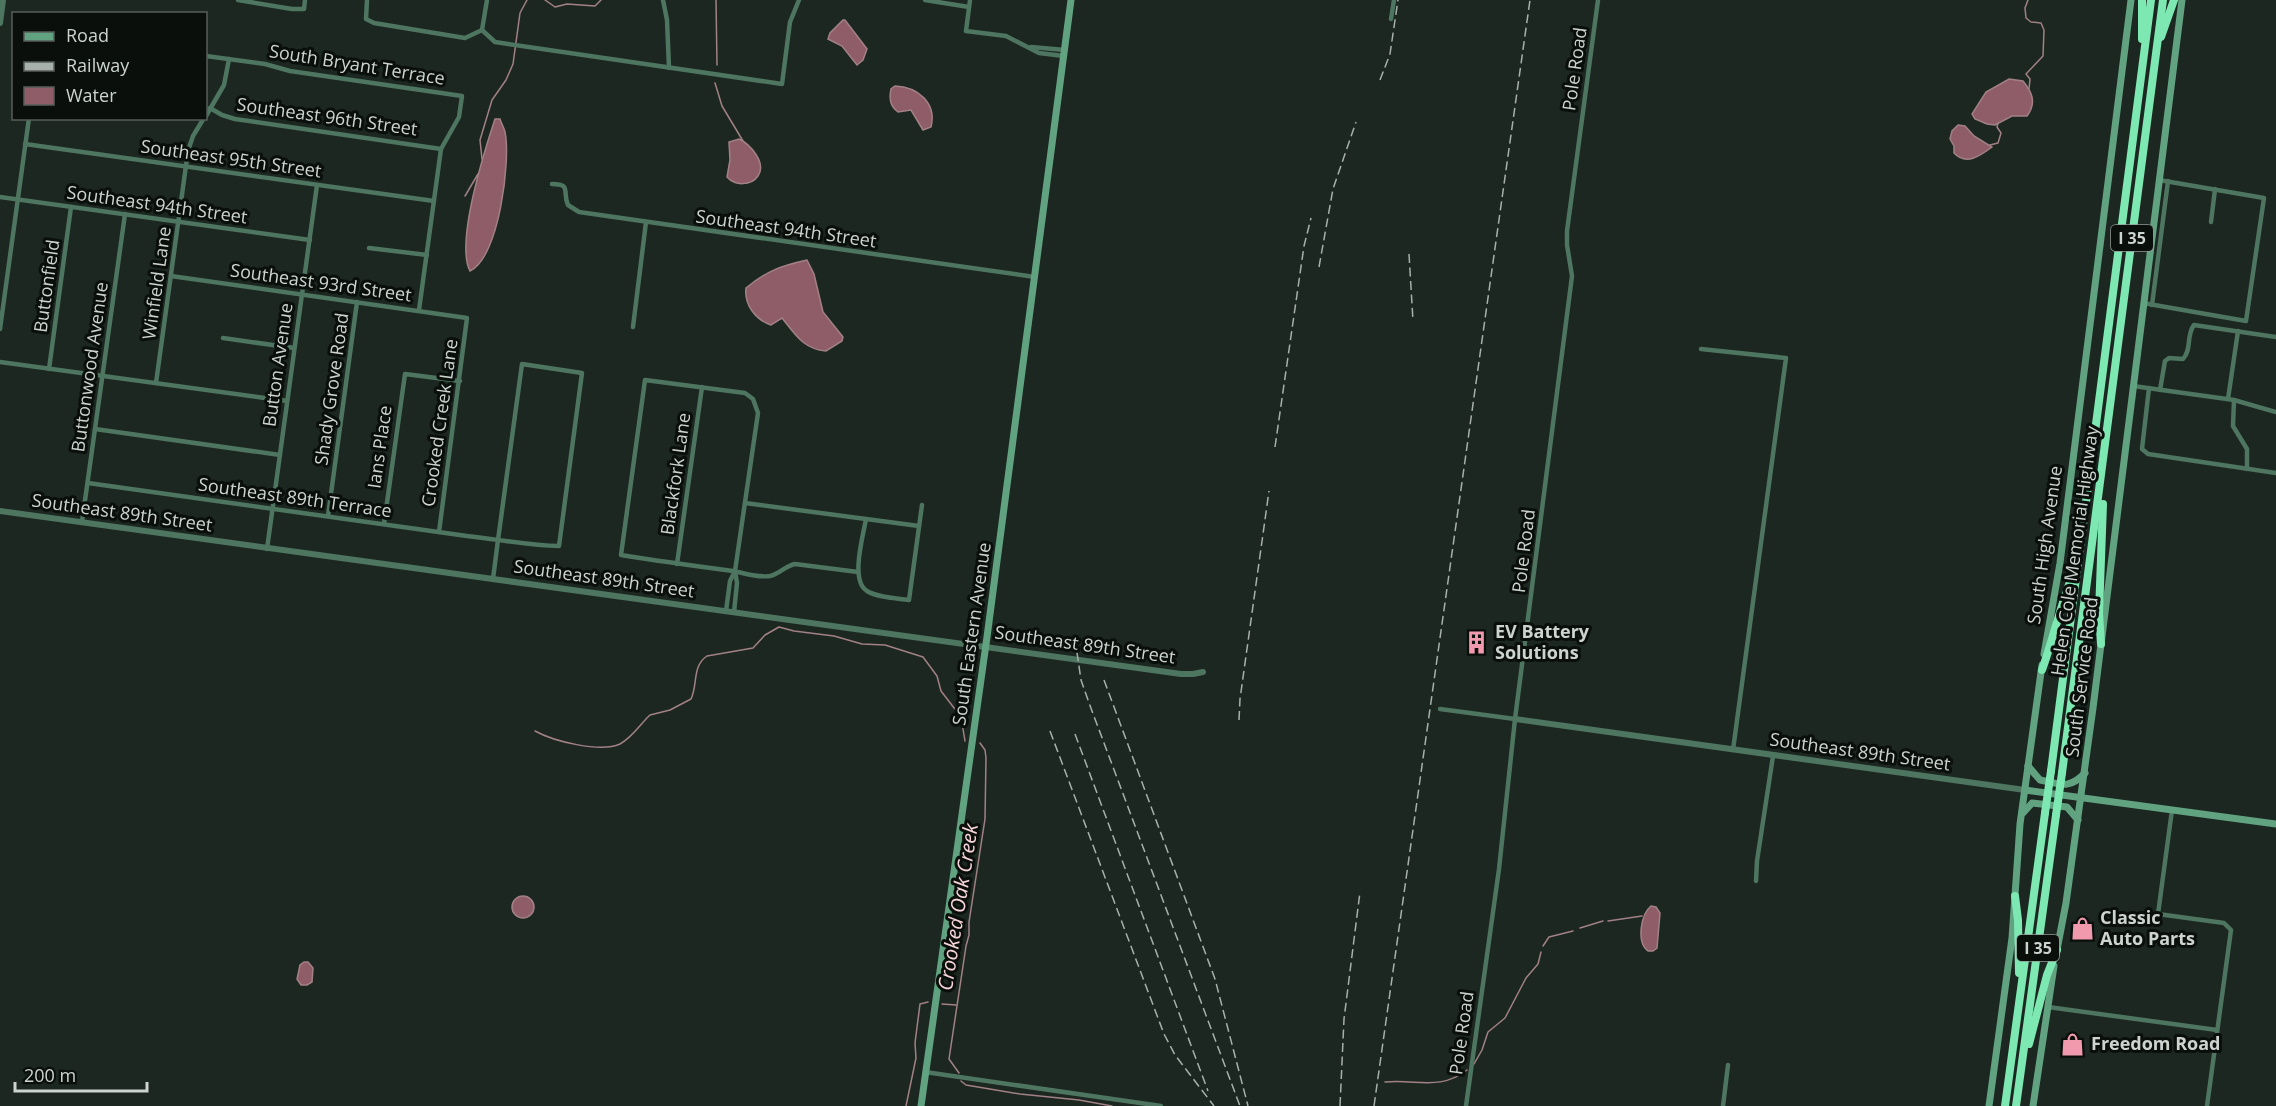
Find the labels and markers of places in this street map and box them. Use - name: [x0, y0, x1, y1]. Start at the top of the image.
- place label: EV Battery Solutions: [1495, 619, 1590, 664]
- building icon: EV Battery Solutions: [1464, 629, 1490, 655]
- place label: Classic Auto Parts: [2100, 905, 2195, 950]
- shop icon: Classic Auto Parts: [2069, 915, 2095, 941]
- shop icon: Freedom Road: [2060, 1031, 2086, 1057]
- place label: Freedom Road: [2091, 1031, 2221, 1055]

